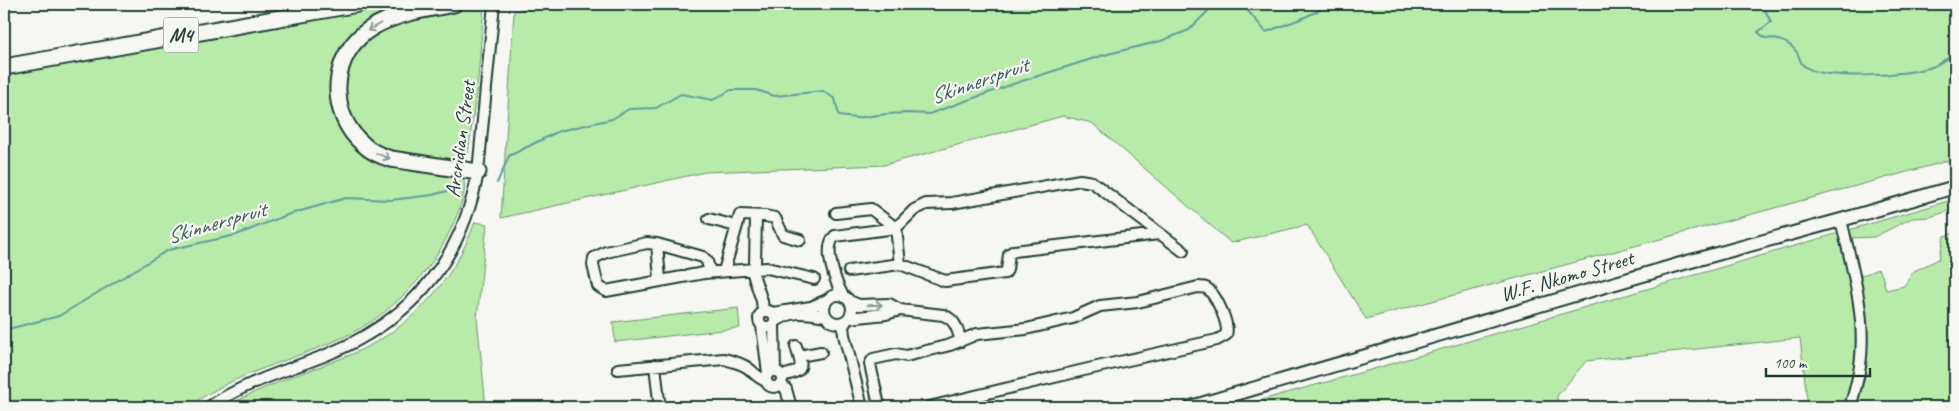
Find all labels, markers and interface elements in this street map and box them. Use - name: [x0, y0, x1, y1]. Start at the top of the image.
- road number: M4: [164, 18, 198, 52]
- one-way arrow: [368, 23, 382, 33]
- water label: Skinnerspruit: [926, 50, 1036, 111]
- street label: Arcridian Street: [439, 77, 481, 199]
- one-way arrow: [375, 152, 390, 162]
- water label: Skinnerspruit: [163, 194, 273, 250]
- street label: W.F. Nkomo Street: [1498, 244, 1638, 307]
- one-way arrow: [867, 300, 883, 309]
- scale bar: [1766, 346, 1870, 378]
- text: 100 m: [1774, 354, 1808, 373]

